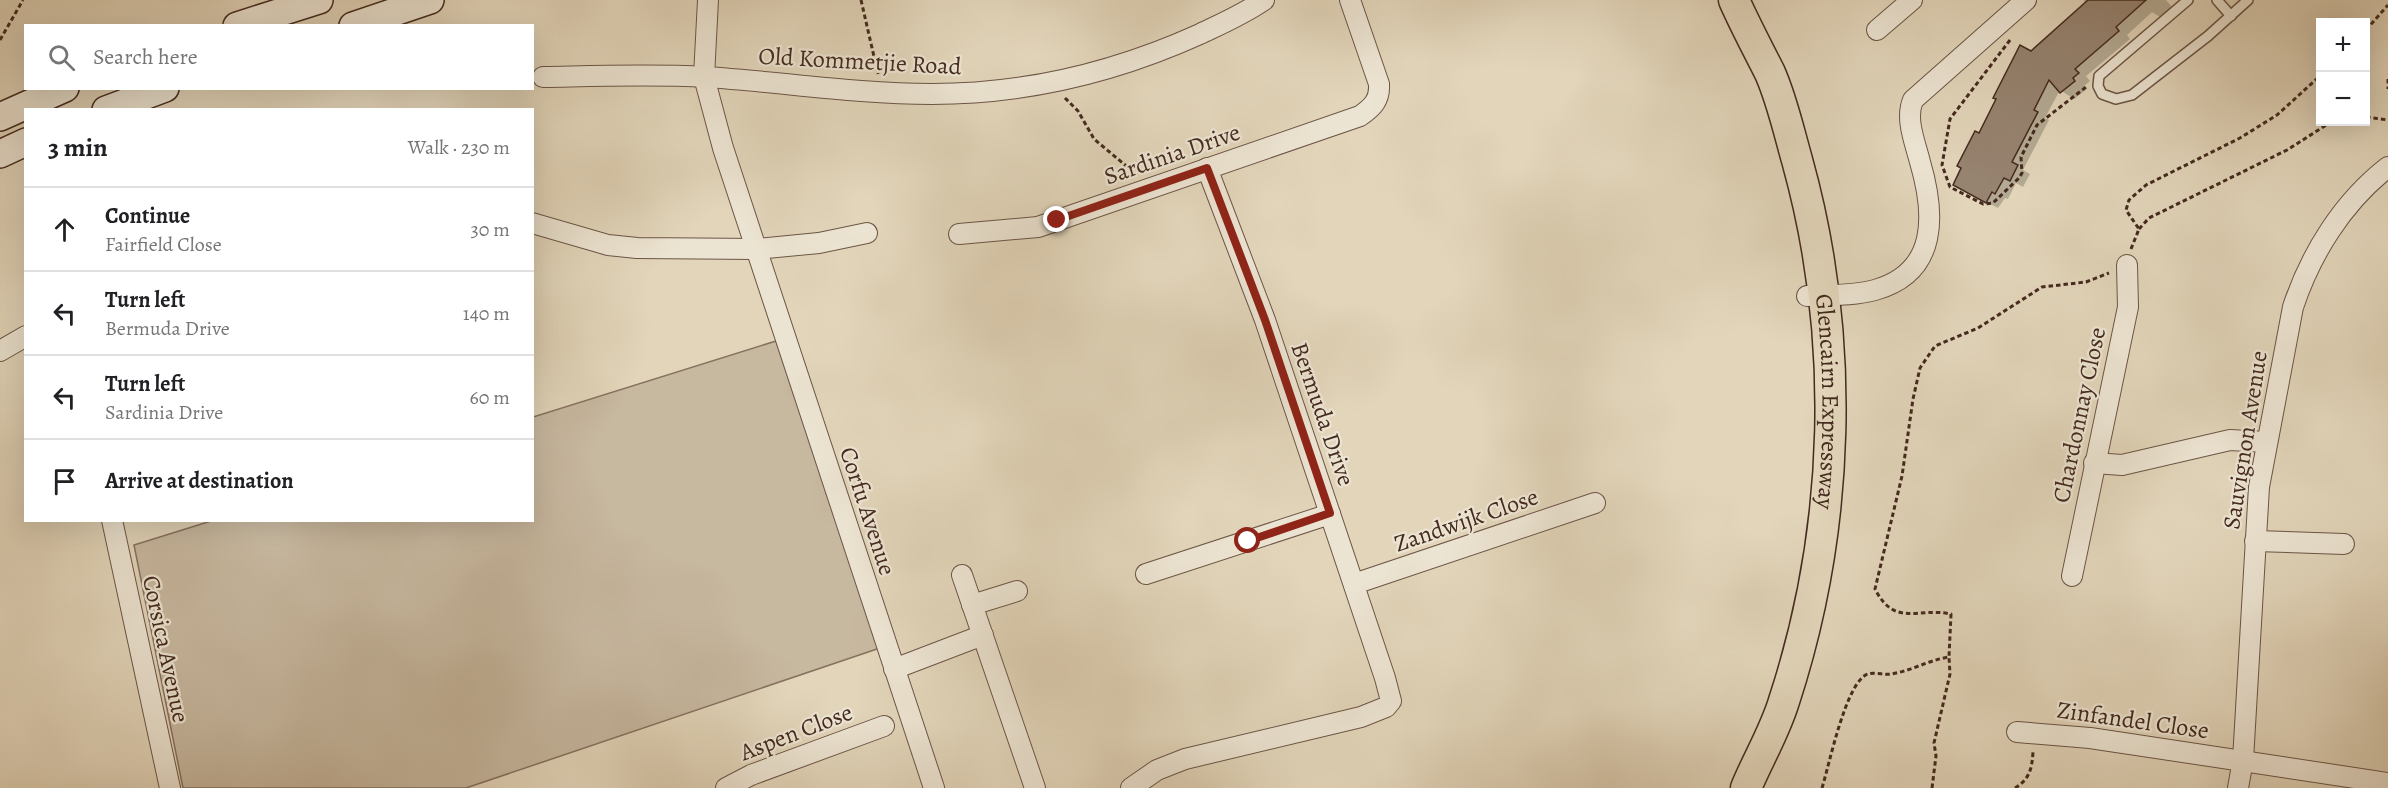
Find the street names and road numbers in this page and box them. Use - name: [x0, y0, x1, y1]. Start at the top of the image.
- street label: Old Kommetjie Road: [758, 40, 962, 82]
- street label: Sardinia Drive: [1100, 116, 1244, 192]
- street label: Glencairn Expressway: [1808, 292, 1847, 511]
- street label: Chardonnay Close: [2045, 324, 2113, 506]
- street label: Bermuda Drive: [1284, 338, 1362, 490]
- street label: Sauvignon Avenue: [2215, 348, 2275, 532]
- street label: Corfu Avenue: [832, 443, 904, 579]
- street label: Zandwijk Close: [1390, 480, 1542, 560]
- street label: Corsica Avenue: [135, 573, 197, 725]
- street label: Zinfandel Close: [2055, 694, 2211, 746]
- street label: Aspen Close: [734, 696, 857, 768]

